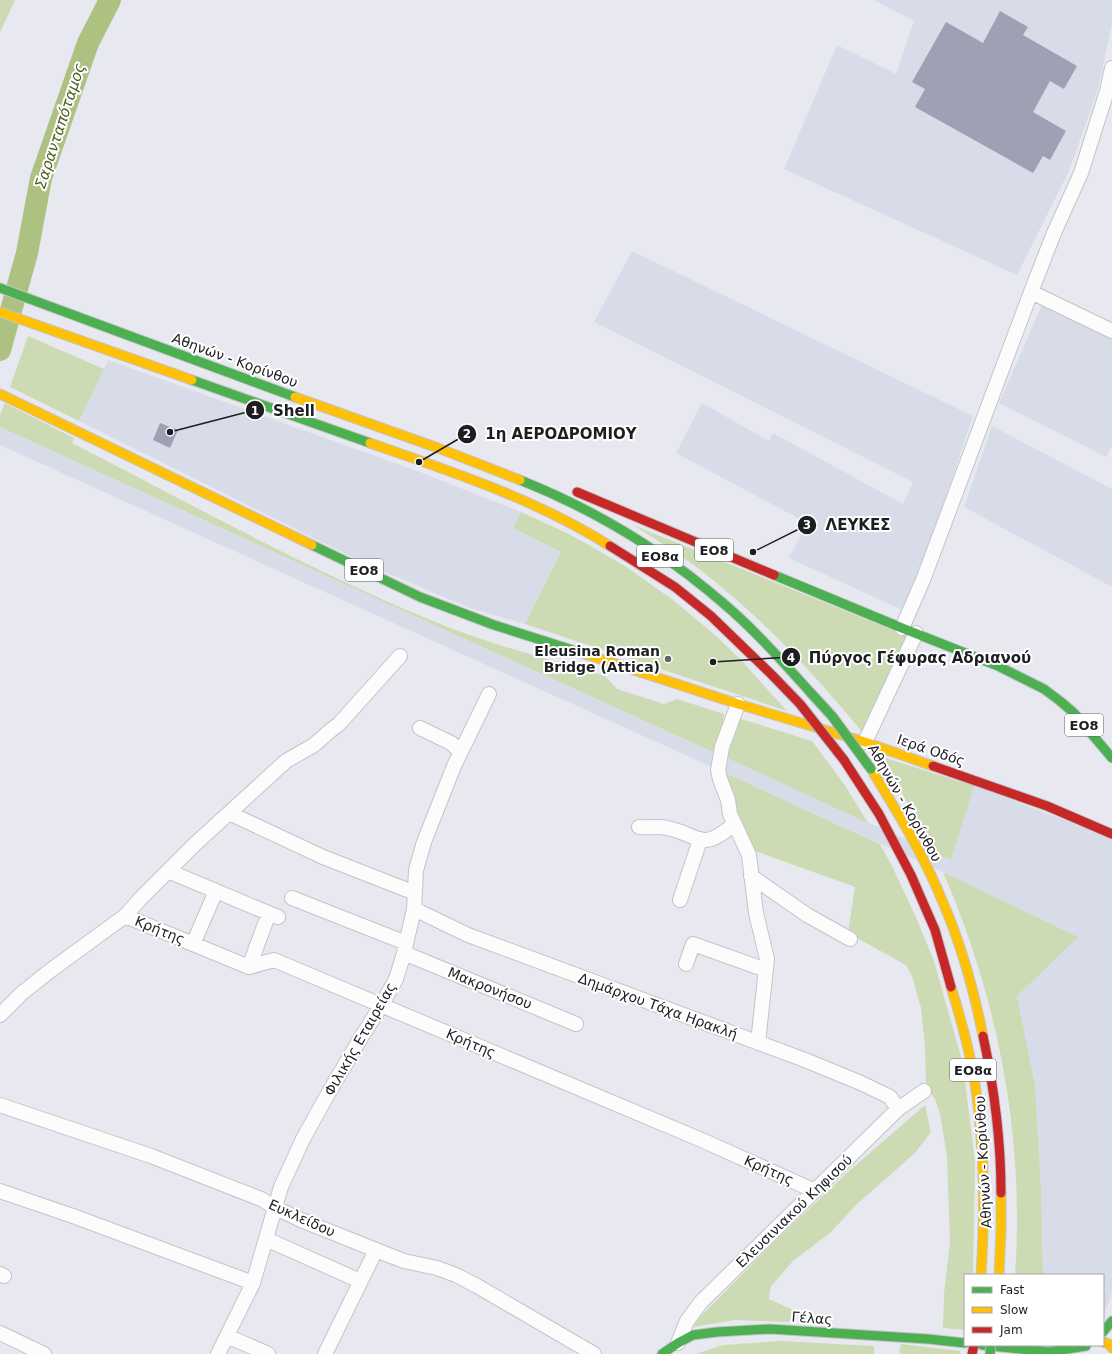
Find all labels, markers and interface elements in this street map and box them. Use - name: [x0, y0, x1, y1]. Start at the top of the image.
- water label: Σαρανταπόταμος: [31, 61, 89, 191]
- street label: Αθηνών - Κορίνθου: [170, 330, 300, 390]
- callout: Shell: [245, 397, 323, 424]
- text: Shell: [273, 402, 315, 420]
- text: 1: [251, 404, 259, 418]
- callout: 1η ΑΕΡΟΔΡΟΜΙΟΥ: [457, 420, 645, 447]
- text: 1η ΑΕΡΟΔΡΟΜΙΟΥ: [485, 425, 638, 443]
- text: 2: [463, 427, 471, 441]
- callout: ΛΕΥΚΕΣ: [797, 512, 898, 539]
- text: ΛΕΥΚΕΣ: [826, 516, 890, 534]
- text: 3: [803, 518, 811, 532]
- road number: ΕΟ8: [695, 539, 733, 561]
- road number: ΕΟ8α: [637, 545, 683, 567]
- road number: ΕΟ8: [345, 559, 383, 581]
- place label: Eleusina Roman Bridge (Attica): [534, 643, 660, 675]
- callout: Πύργος Γέφυρας Αδριανού: [781, 644, 1039, 671]
- text: Πύργος Γέφυρας Αδριανού: [809, 649, 1031, 667]
- text: 4: [787, 651, 795, 665]
- marker: Eleusina Roman Bridge (Attica): [663, 654, 673, 664]
- road number: ΕΟ8: [1065, 714, 1103, 736]
- street label: Ιερά Οδός: [895, 731, 967, 769]
- street label: Αθηνών - Κορίνθου: [865, 742, 945, 864]
- street label: Κρήτης: [133, 913, 187, 947]
- street label: Μακρονήσου: [446, 964, 534, 1012]
- street label: Δημάρχου Τάχα Ηρακλή: [576, 970, 740, 1042]
- street label: Φιλικής Εταιρείας: [321, 979, 399, 1099]
- street label: Κρήτης: [444, 1025, 498, 1061]
- road number: ΕΟ8α: [950, 1059, 996, 1081]
- street label: Αθηνών - Κορίνθου: [972, 1095, 994, 1229]
- street label: Ελευσινιακού Κηφισού: [733, 1151, 855, 1271]
- street label: Κρήτης: [742, 1152, 796, 1188]
- street label: Ευκλείδου: [266, 1196, 338, 1240]
- legend: [964, 1274, 1104, 1346]
- text: Fast: [1000, 1283, 1024, 1297]
- text: Slow: [1000, 1303, 1028, 1317]
- street label: Γέλας: [791, 1309, 833, 1327]
- text: Jam: [999, 1323, 1023, 1337]

